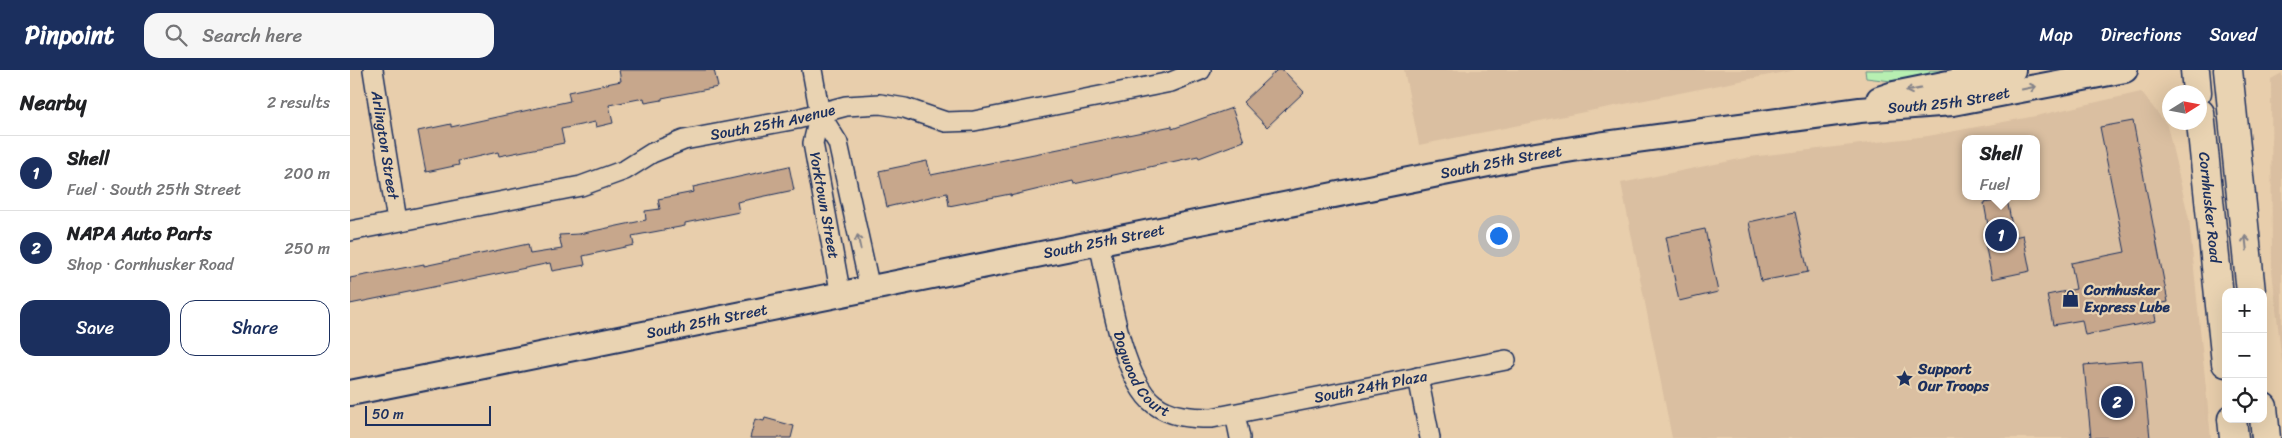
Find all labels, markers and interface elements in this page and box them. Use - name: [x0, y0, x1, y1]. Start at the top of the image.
- search box: [144, 13, 494, 58]
- text: Pinpoint: [25, 14, 114, 56]
- text: Search here: [202, 19, 302, 52]
- text: Map: [2040, 19, 2073, 51]
- text: Directions: [2101, 19, 2182, 51]
- text: Saved: [2210, 19, 2257, 51]
- icon: search: [162, 21, 190, 49]
- street label: South 25th Street: [1887, 79, 2012, 121]
- one-way arrow: [2021, 83, 2037, 93]
- text: Nearby: [20, 84, 86, 122]
- north arrow: [2162, 85, 2207, 130]
- one-way arrow: [1906, 86, 1922, 95]
- text: 2 results: [267, 88, 330, 117]
- street label: Arlington Street: [363, 88, 407, 202]
- street label: South 25th Avenue: [708, 96, 838, 148]
- popup: [1962, 135, 2040, 200]
- text: Shell: [1980, 137, 2022, 170]
- street label: South 25th Street: [1438, 138, 1564, 186]
- text: Shell: [67, 142, 109, 175]
- street label: Yorktown Street: [802, 150, 847, 261]
- street label: Cornhusker Road: [2191, 151, 2229, 265]
- text: 1: [33, 159, 39, 188]
- text: 200 m: [284, 159, 330, 188]
- text: Fuel: [1980, 170, 2010, 199]
- text: Fuel · South 25th Street: [67, 175, 241, 204]
- street label: South 25th Street: [1041, 216, 1167, 266]
- pin: 1: [1985, 216, 2017, 254]
- text: NAPA Auto Parts: [67, 217, 212, 250]
- your location: [1486, 223, 1512, 249]
- text: 2: [31, 234, 41, 263]
- text: 250 m: [284, 234, 330, 263]
- one-way arrow: [854, 234, 863, 250]
- one-way arrow: [2241, 236, 2251, 252]
- text: Shop · Cornhusker Road: [67, 250, 233, 279]
- place label: Cornhusker Express Lube: [2083, 277, 2170, 320]
- map controls: [2222, 288, 2267, 423]
- button: +: [2222, 288, 2267, 333]
- shop icon: Cornhusker Express Lube: [2060, 289, 2080, 309]
- street label: South 25th Street: [644, 296, 770, 346]
- button: Save: [20, 300, 170, 356]
- button: Share: [180, 300, 330, 356]
- street label: Dogwood Court: [1106, 328, 1175, 424]
- button: −: [2222, 333, 2267, 378]
- place label: Support Our Troops: [1917, 356, 1990, 399]
- street label: South 24th Plaza: [1312, 363, 1430, 411]
- place icon: Support Our Troops: [1894, 368, 1914, 388]
- button: locate: [2222, 378, 2267, 423]
- pin: 2: [2101, 383, 2133, 421]
- text: 50 m: [372, 402, 404, 427]
- scale bar: [365, 403, 491, 426]

